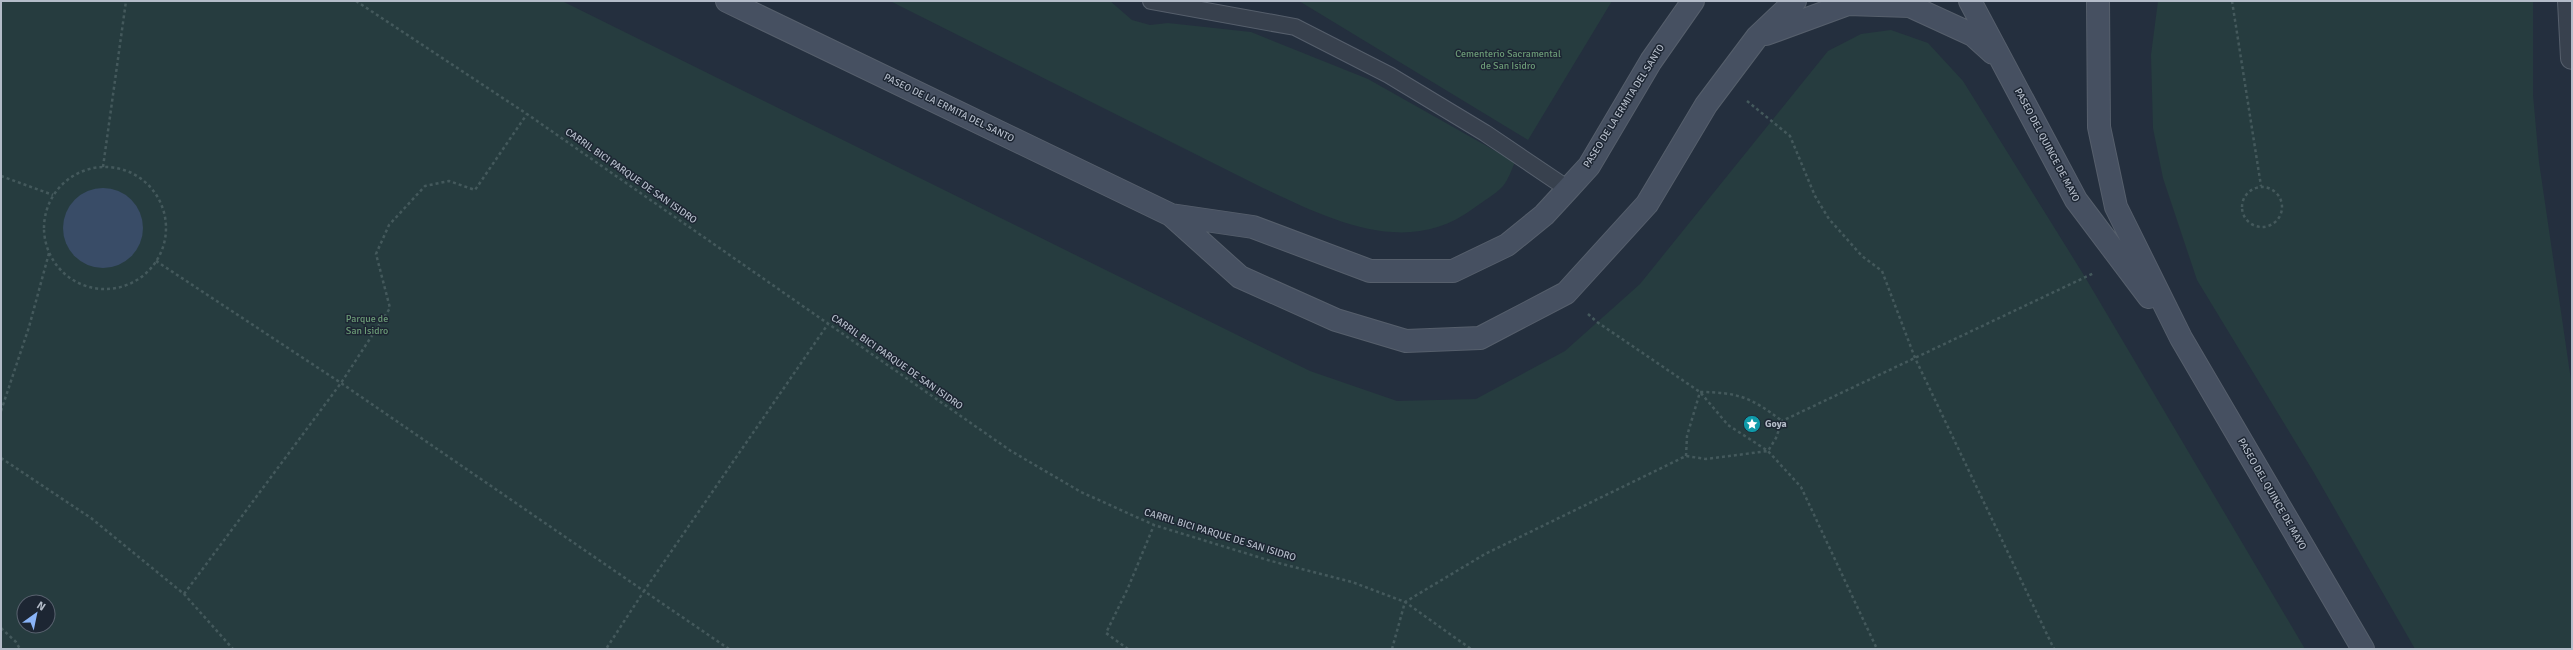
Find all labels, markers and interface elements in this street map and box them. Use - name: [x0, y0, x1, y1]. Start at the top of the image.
- street label: PASEO DE LA ERMITA DEL SANTO: [1581, 42, 1667, 170]
- park label: Cementerio Sacramental de San Isidro: [1455, 48, 1561, 72]
- street label: PASEO DE LA ERMITA DEL SANTO: [882, 71, 1016, 145]
- street label: PASEO DEL QUINCE DE MAYO: [2012, 86, 2082, 204]
- street label: CARRIL BICI PARQUE DE SAN ISIDRO: [563, 126, 700, 226]
- street label: CARRIL BICI PARQUE DE SAN ISIDRO: [829, 312, 966, 412]
- park label: Parque de San Isidro: [346, 313, 388, 337]
- place icon: Goya: [1742, 414, 1762, 434]
- place label: Goya: [1765, 418, 1787, 430]
- street label: PASEO DEL QUINCE DE MAYO: [2235, 436, 2309, 552]
- street label: CARRIL BICI PARQUE DE SAN ISIDRO: [1143, 506, 1298, 564]
- north arrow: [16, 594, 56, 634]
- text: N: [34, 598, 48, 614]

